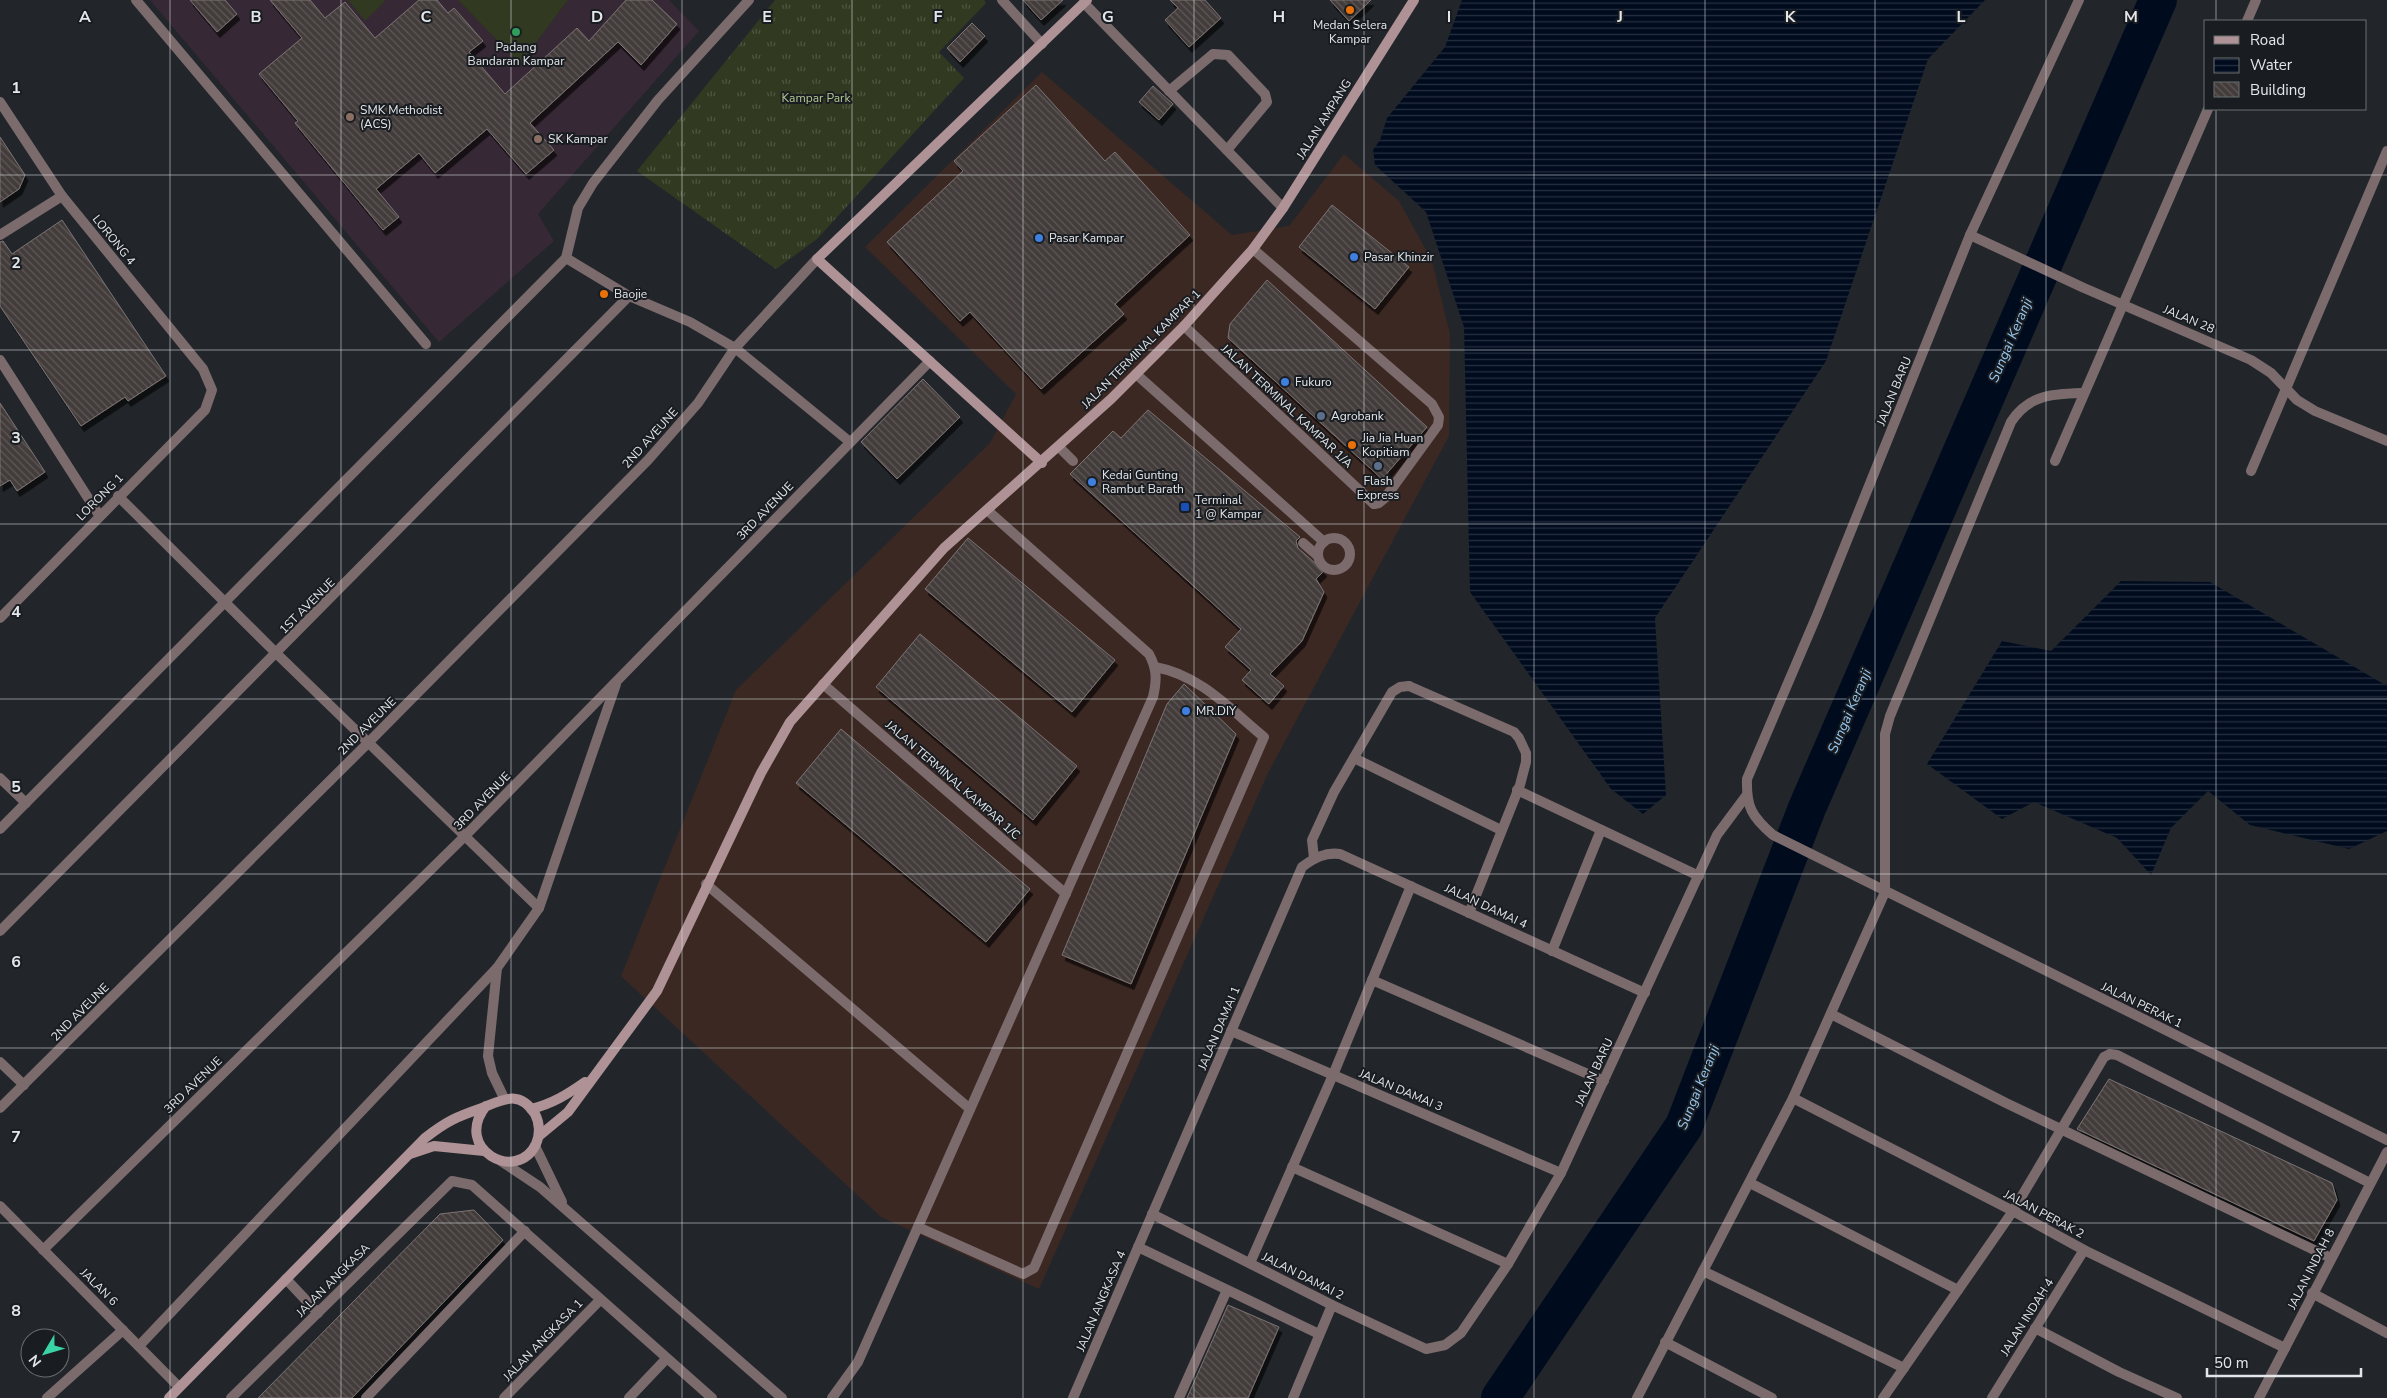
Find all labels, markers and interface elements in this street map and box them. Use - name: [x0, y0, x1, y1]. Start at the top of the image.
- marker: Medan Selera Kampar: [1344, 4, 1356, 16]
- text: A: [79, 6, 91, 28]
- text: B: [250, 6, 262, 28]
- text: C: [421, 6, 432, 28]
- text: D: [591, 6, 603, 28]
- text: E: [762, 6, 772, 28]
- text: F: [934, 6, 943, 28]
- text: G: [1102, 6, 1114, 28]
- text: H: [1273, 6, 1285, 28]
- text: I: [1447, 6, 1451, 28]
- text: J: [1616, 6, 1623, 28]
- text: K: [1785, 6, 1797, 28]
- text: L: [1957, 6, 1966, 28]
- text: M: [2124, 6, 2138, 28]
- place label: Medan Selera Kampar: [1313, 17, 1387, 47]
- legend: [2204, 20, 2367, 110]
- marker: Padang Bandaran Kampar: [510, 26, 522, 38]
- text: Road: [2250, 30, 2285, 50]
- place label: Padang Bandaran Kampar: [468, 39, 565, 69]
- text: Water: [2250, 55, 2293, 75]
- street label: JALAN AMPANG: [1292, 76, 1355, 163]
- text: 1: [11, 77, 21, 99]
- text: Building: [2250, 80, 2306, 100]
- park label: Kampar Park: [782, 90, 851, 106]
- place label: SMK Methodist (ACS): [360, 102, 443, 132]
- marker: SMK Methodist (ACS): [344, 111, 356, 123]
- place label: SK Kampar: [548, 131, 608, 147]
- marker: SK Kampar: [532, 133, 544, 145]
- street label: LORONG 4: [89, 212, 139, 268]
- place label: Pasar Kampar: [1049, 230, 1125, 246]
- marker: Pasar Kampar: [1033, 232, 1045, 244]
- place label: Pasar Khinzir: [1364, 249, 1434, 265]
- marker: Pasar Khinzir: [1348, 251, 1360, 263]
- text: 2: [11, 252, 21, 274]
- place label: Baojie: [614, 286, 647, 302]
- street label: JALAN TERMINAL KAMPAR 1: [1077, 286, 1204, 413]
- marker: Baojie: [598, 288, 610, 300]
- water label: Sungai Keranji: [1984, 294, 2037, 385]
- street label: JALAN 28: [2160, 301, 2217, 337]
- street label: JALAN TERMINAL KAMPAR 1/A: [1217, 340, 1356, 471]
- street label: JALAN BARU: [1873, 354, 1915, 429]
- place label: Fukuro: [1295, 374, 1332, 390]
- marker: Fukuro: [1279, 376, 1291, 388]
- street label: 2ND AVEUNE: [619, 404, 681, 472]
- place label: Agrobank: [1331, 408, 1385, 424]
- marker: Agrobank: [1315, 410, 1327, 422]
- text: 3: [11, 427, 21, 449]
- place label: Jia Jia Huan Kopitiam: [1361, 430, 1423, 460]
- marker: Jia Jia Huan Kopitiam: [1346, 439, 1358, 451]
- marker: Flash Express: [1372, 460, 1384, 472]
- place label: Kedai Gunting Rambut Barath: [1102, 467, 1184, 497]
- street label: LORONG 1: [73, 470, 127, 524]
- place label: Flash Express: [1357, 473, 1399, 503]
- marker: Kedai Gunting Rambut Barath: [1086, 476, 1098, 488]
- street label: 3RD AVENUE: [733, 478, 797, 544]
- place label: Terminal 1 @ Kampar: [1195, 492, 1262, 522]
- marker: Terminal 1 @ Kampar: [1179, 501, 1191, 513]
- street label: 1ST AVENUE: [276, 575, 338, 637]
- text: 4: [11, 601, 21, 623]
- water label: Sungai Keranji: [1823, 665, 1876, 756]
- street label: 2ND AVEUNE: [334, 693, 400, 759]
- place label: MR.DIY: [1196, 703, 1237, 719]
- marker: MR.DIY: [1180, 705, 1192, 717]
- street label: JALAN TERMINAL KAMPAR 1/C: [881, 716, 1024, 843]
- street label: 3RD AVENUE: [450, 768, 514, 834]
- text: 5: [11, 776, 21, 798]
- street label: JALAN DAMAI 4: [1441, 879, 1530, 932]
- text: 6: [11, 951, 21, 973]
- street label: JALAN PERAK 1: [2098, 978, 2185, 1032]
- street label: 2ND AVEUNE: [47, 979, 113, 1045]
- street label: JALAN DAMAI 1: [1194, 984, 1244, 1073]
- street label: JALAN BARU: [1571, 1035, 1617, 1109]
- water label: Sungai Keranji: [1673, 1041, 1724, 1132]
- street label: 3RD AVENUE: [160, 1053, 226, 1117]
- street label: JALAN DAMAI 3: [1356, 1065, 1445, 1115]
- text: 7: [11, 1126, 21, 1148]
- street label: JALAN PERAK 2: [2000, 1186, 2087, 1242]
- street label: JALAN INDAH 8: [2283, 1226, 2338, 1313]
- street label: JALAN ANGKASA: [292, 1240, 373, 1321]
- street label: JALAN ANGKASA 4: [1072, 1248, 1130, 1355]
- street label: JALAN DAMAI 2: [1259, 1248, 1347, 1303]
- street label: JALAN 6: [76, 1264, 121, 1309]
- street label: JALAN INDAH 4: [1996, 1275, 2057, 1360]
- street label: JALAN ANGKASA 1: [499, 1296, 586, 1385]
- text: 8: [11, 1300, 21, 1322]
- north arrow: [20, 1328, 70, 1378]
- scale bar: [2207, 1346, 2361, 1378]
- text: N: [24, 1351, 46, 1371]
- text: 50 m: [2214, 1353, 2249, 1373]

